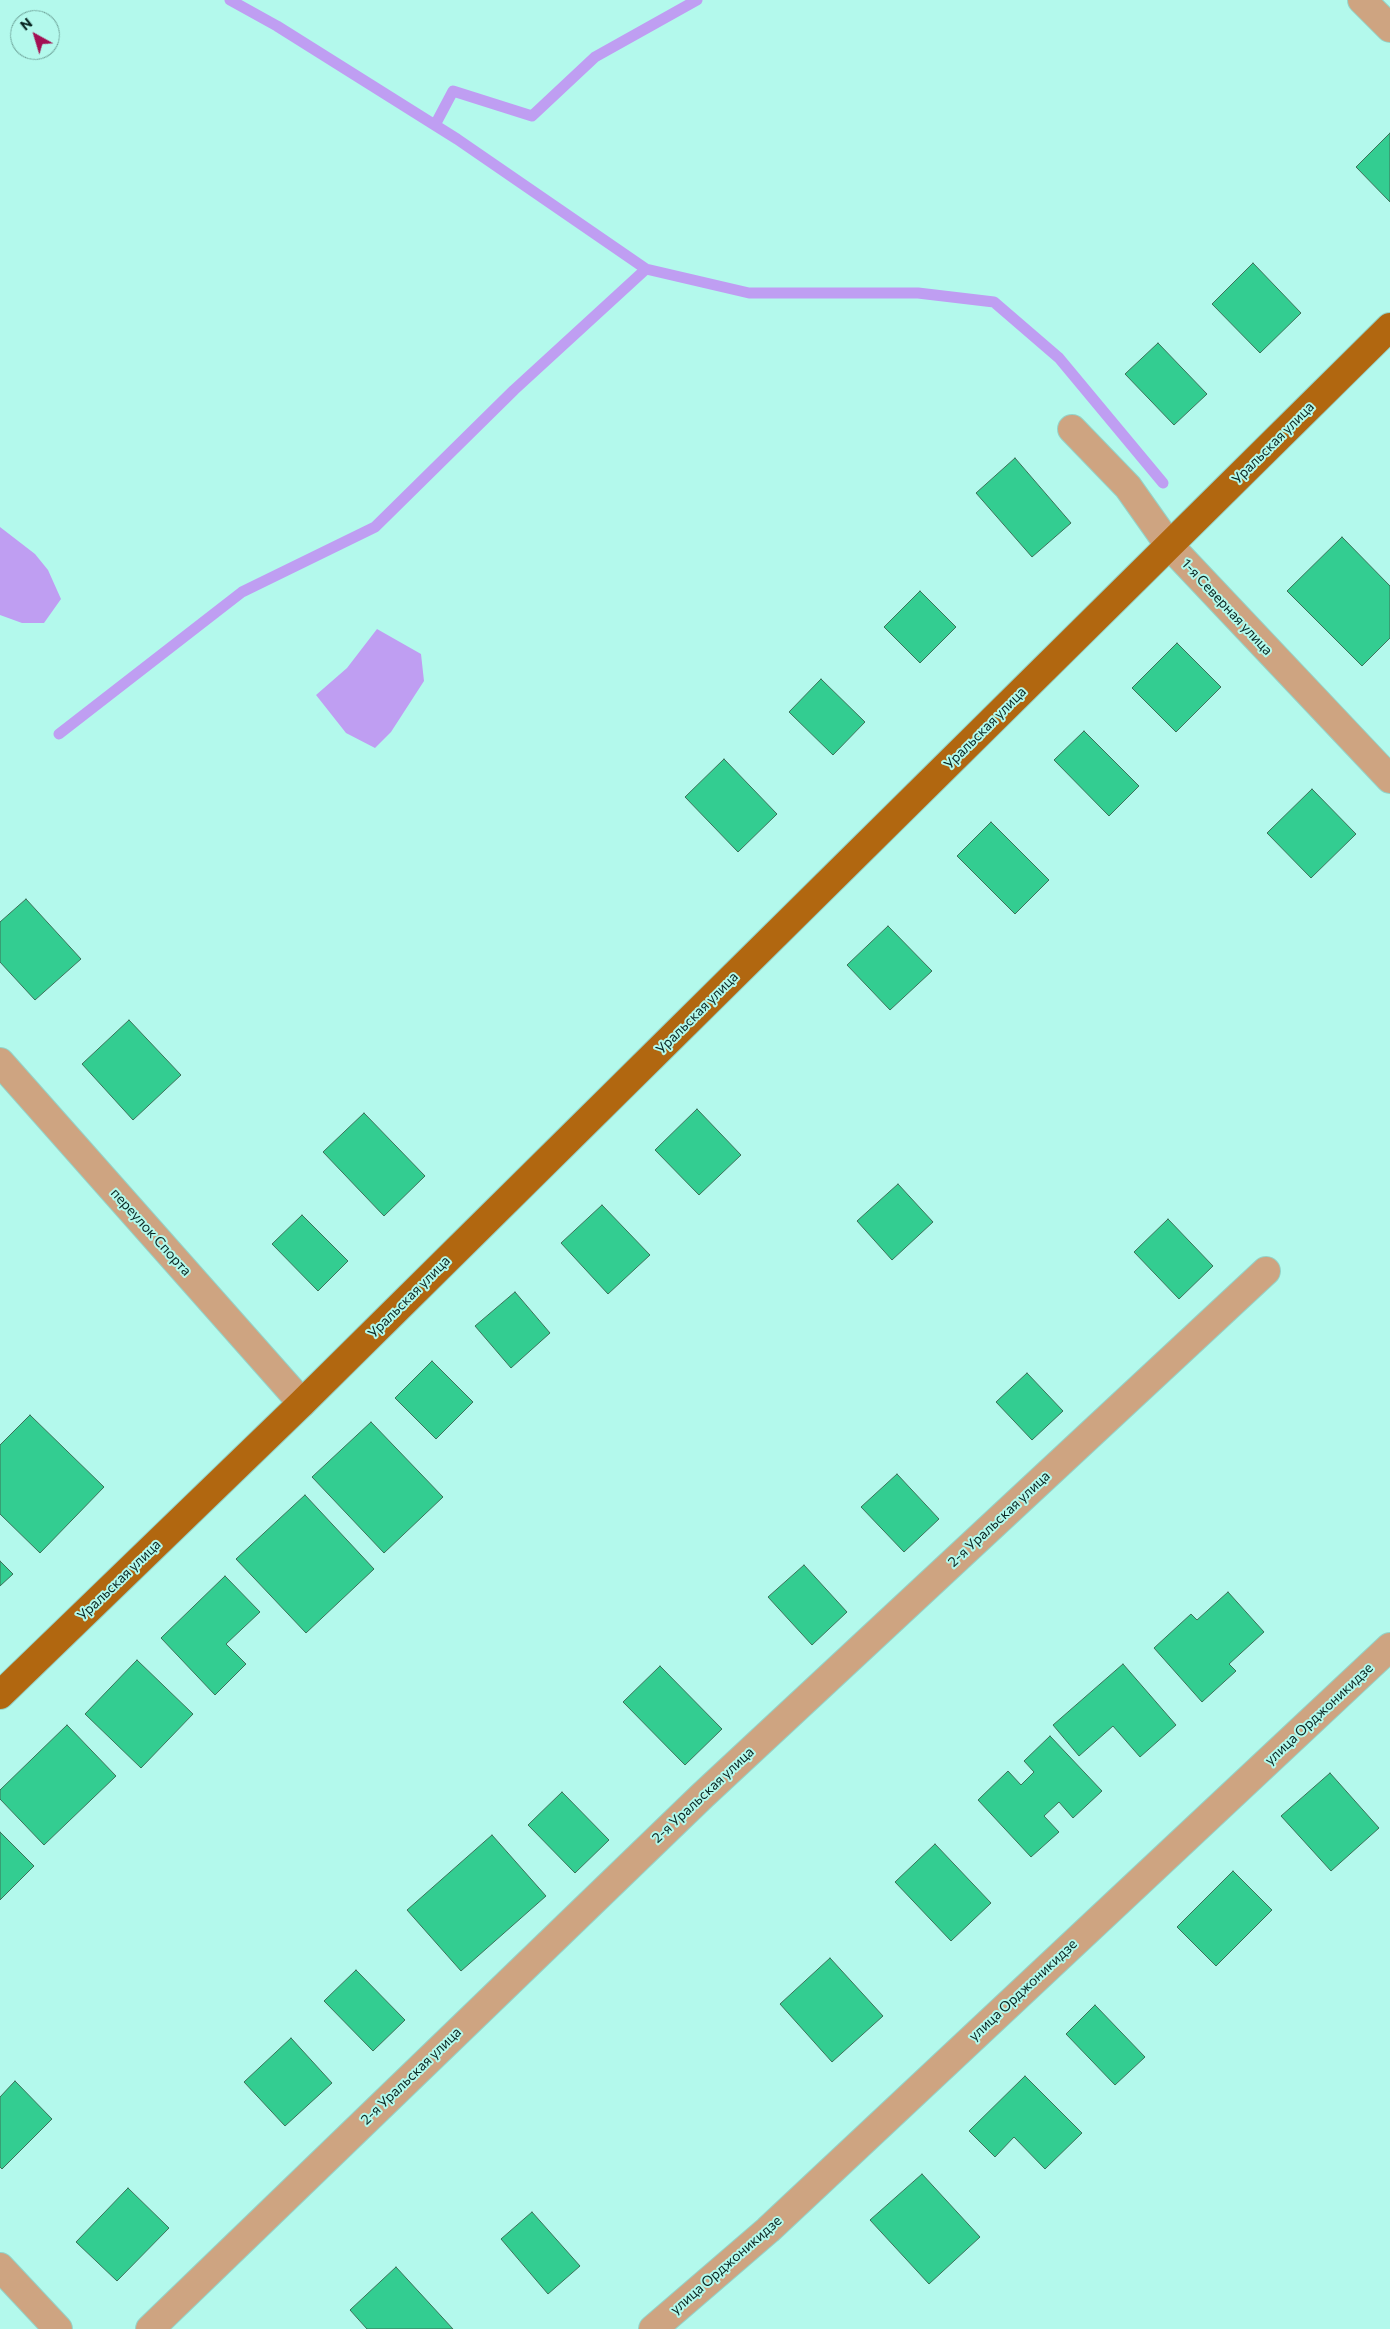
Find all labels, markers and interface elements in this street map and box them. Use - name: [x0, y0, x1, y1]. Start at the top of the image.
- north arrow: [10, 10, 60, 60]
- text: N: [16, 14, 35, 34]
- street label: Уральская улица: [1228, 398, 1318, 488]
- street label: 1-я Северная улица: [1178, 555, 1276, 659]
- street label: Уральская улица: [940, 683, 1030, 773]
- street label: Уральская улица: [652, 968, 742, 1058]
- street label: переулок Спорта: [107, 1185, 195, 1279]
- street label: Уральская улица: [364, 1252, 454, 1342]
- street label: 2-я Уральская улица: [945, 1467, 1053, 1571]
- street label: Уральская улица: [74, 1536, 164, 1624]
- street label: улица Орджоникидзе: [1261, 1659, 1377, 1769]
- street label: 2-я Уральская улица: [649, 1743, 757, 1847]
- street label: улица Орджоникидзе: [965, 1935, 1081, 2045]
- street label: 2-я Уральская улица: [357, 2024, 465, 2128]
- street label: улица Орджоникидзе: [667, 2212, 785, 2318]

